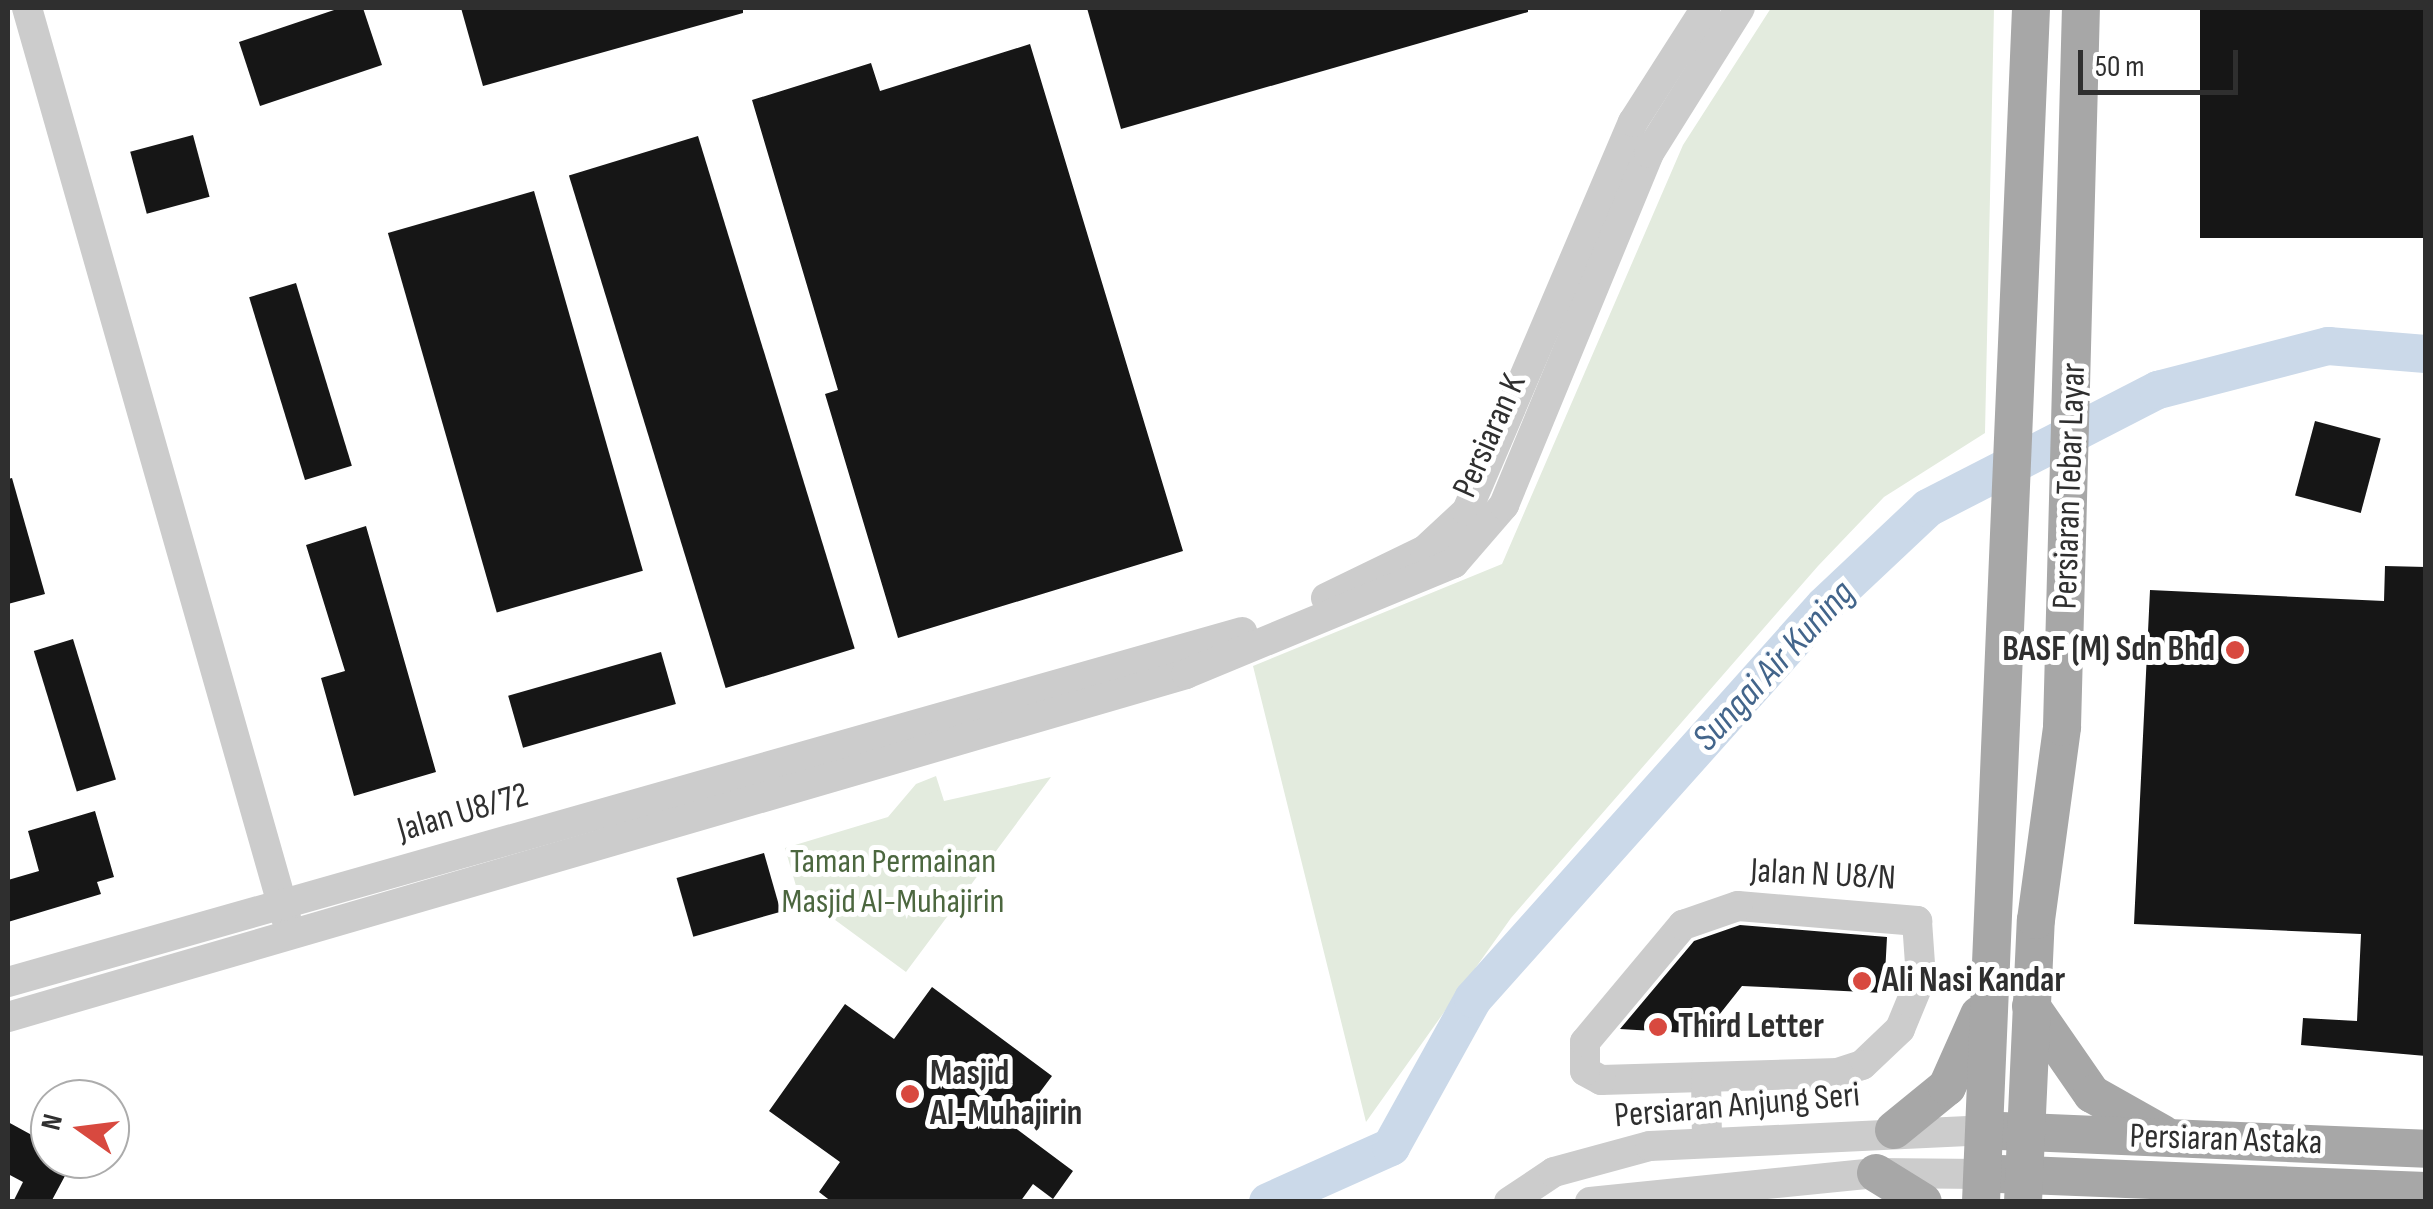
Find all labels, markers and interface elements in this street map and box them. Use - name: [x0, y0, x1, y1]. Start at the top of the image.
- scale bar: [2083, 30, 2243, 92]
- text: 50 m: [2095, 49, 2144, 85]
- street label: Persiaran Tebar Layar: [2045, 362, 2095, 610]
- street label: Persiaran K: [1444, 368, 1536, 504]
- water label: Sungai Air Kuning: [1683, 571, 1865, 761]
- place label: BASF (M) Sdn Bhd: [2002, 629, 2215, 671]
- marker: BASF (M) Sdn Bhd: [2224, 639, 2246, 661]
- street label: Jalan U8/72: [393, 774, 533, 852]
- park label: Taman Permainan Masjid Al-Muhajirin: [782, 841, 1004, 923]
- street label: Jalan N U8/N: [1749, 850, 1897, 900]
- place label: Ali Nasi Kandar: [1882, 960, 2065, 1002]
- marker: Ali Nasi Kandar: [1851, 970, 1873, 992]
- place label: Third Letter: [1678, 1006, 1824, 1048]
- marker: Third Letter: [1647, 1016, 1669, 1038]
- place label: Masjid Al-Muhajirin: [930, 1053, 1082, 1135]
- street label: Persiaran Anjung Seri: [1613, 1074, 1861, 1138]
- north arrow: [30, 1079, 130, 1179]
- marker: Masjid Al-Muhajirin: [899, 1083, 921, 1105]
- text: N: [35, 1111, 70, 1133]
- street label: Persiaran Astaka: [2129, 1116, 2323, 1164]

